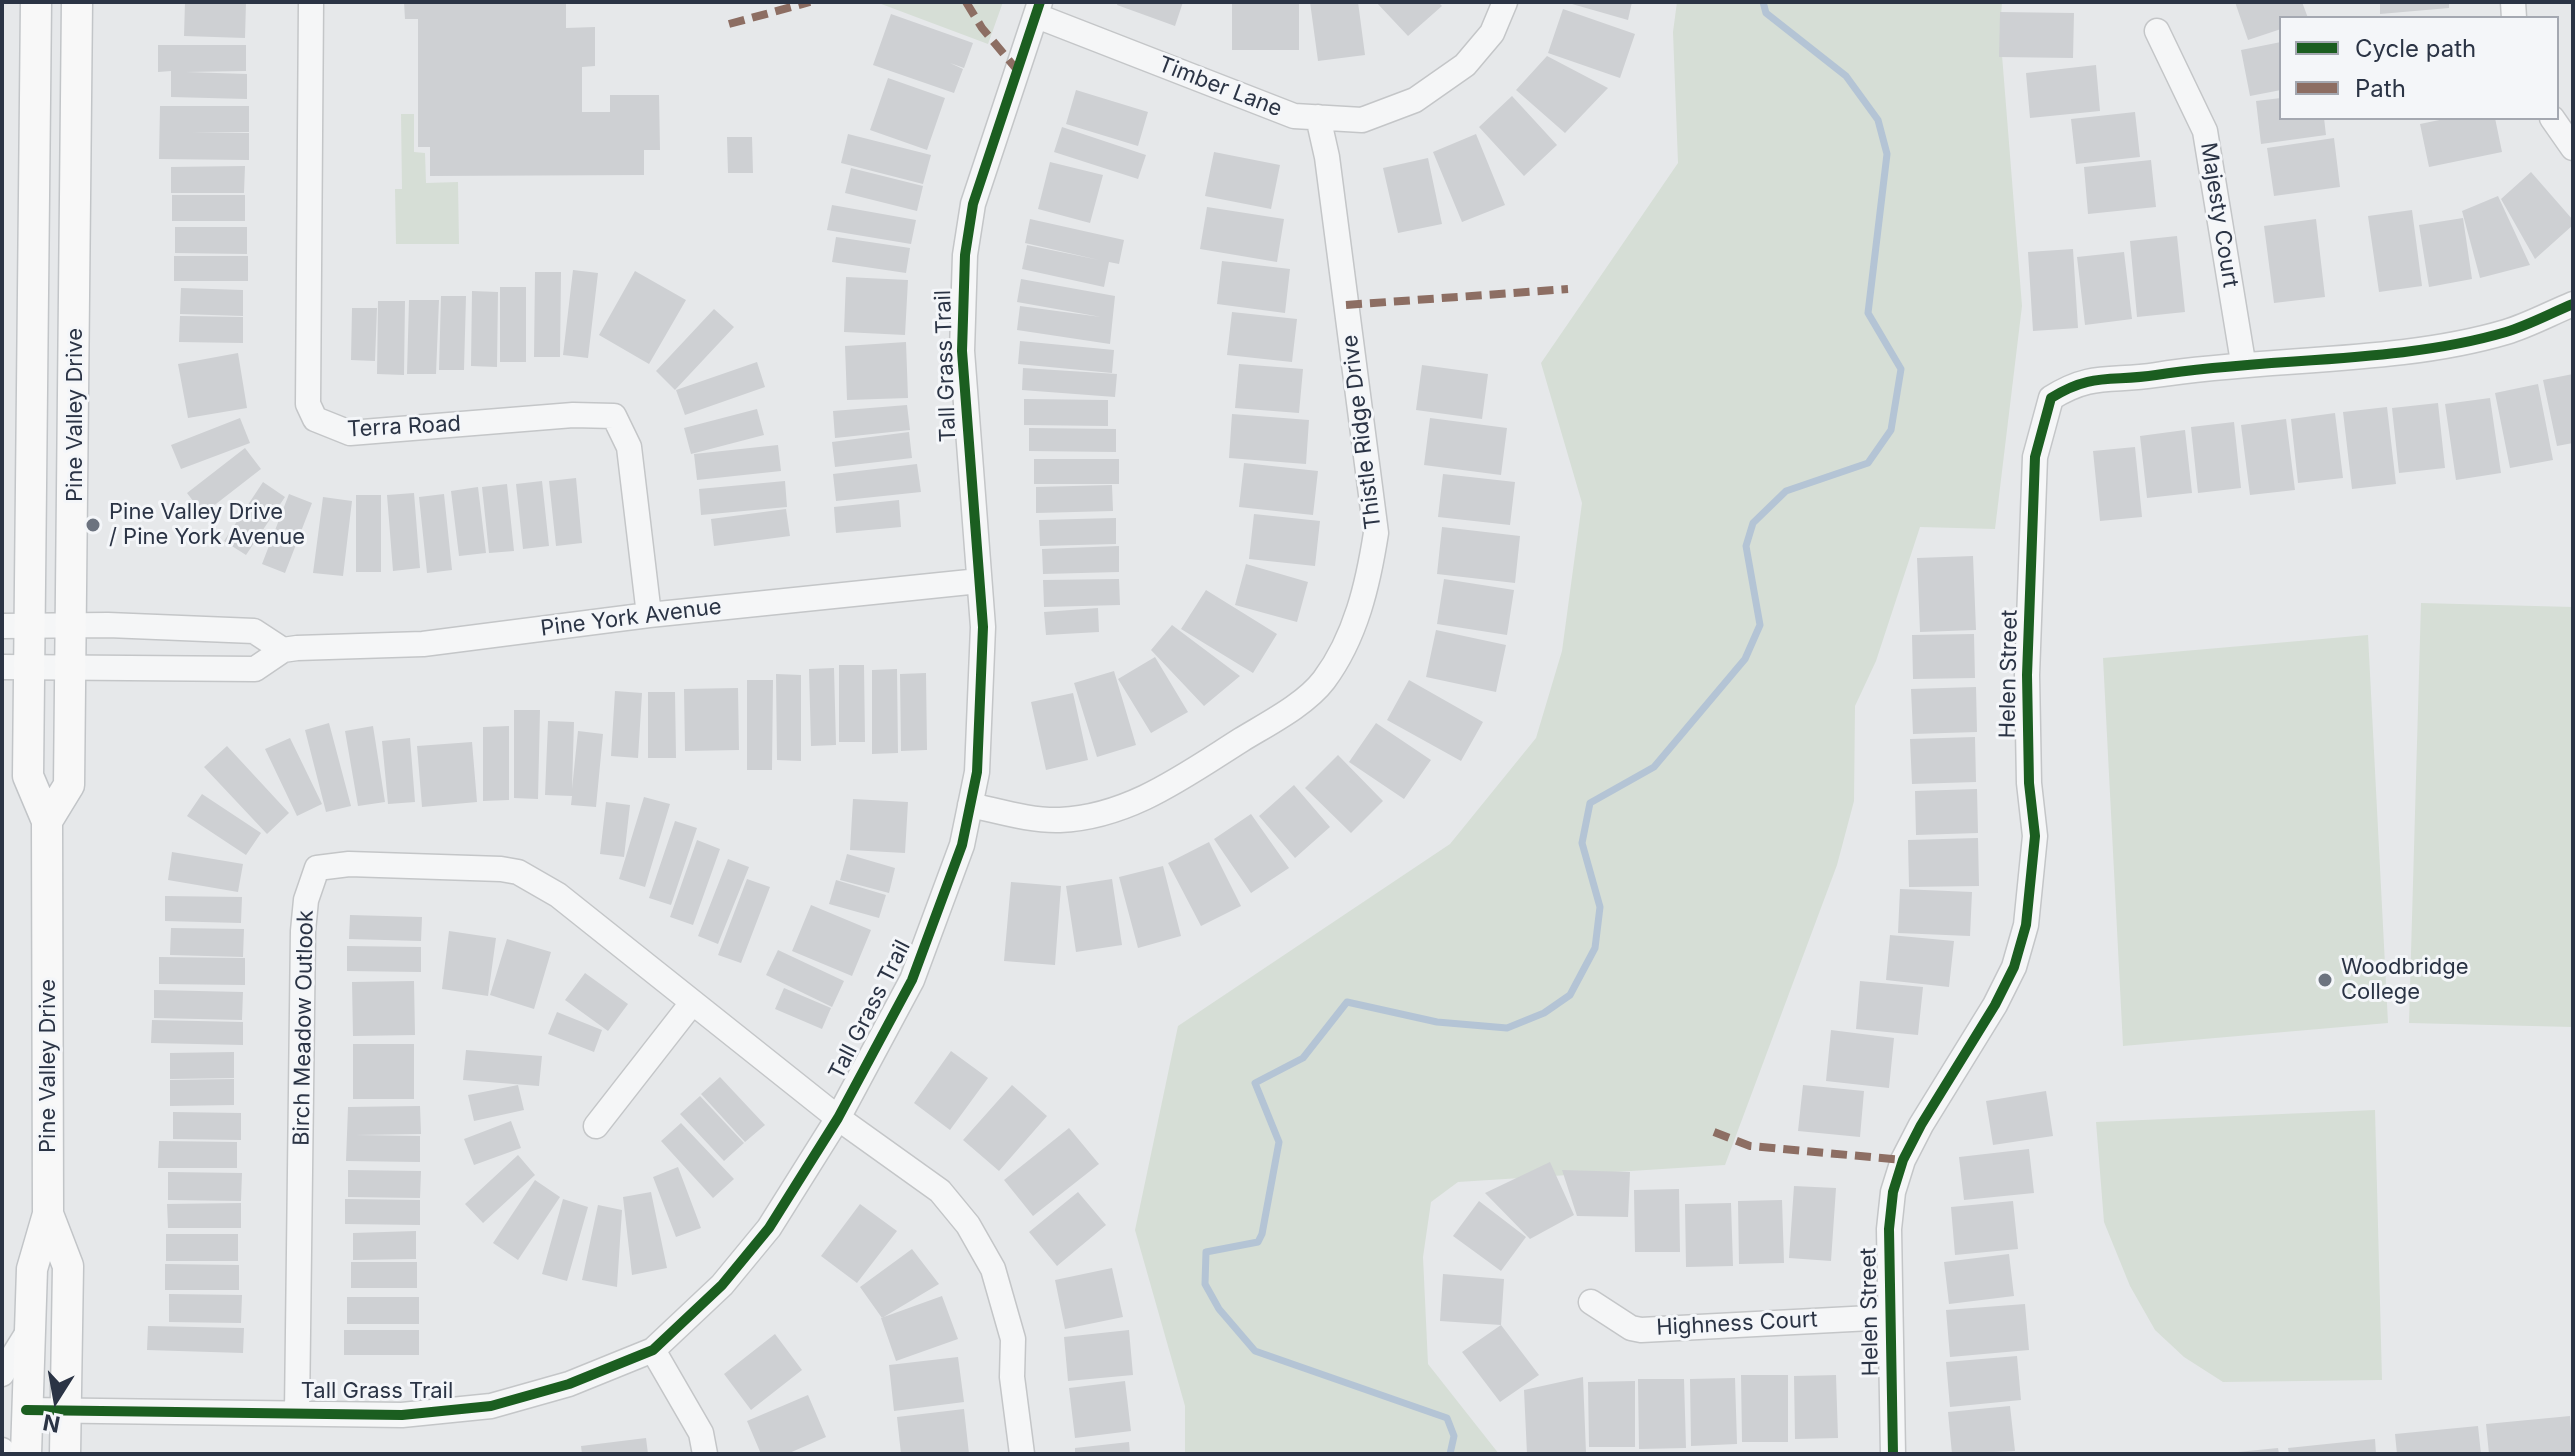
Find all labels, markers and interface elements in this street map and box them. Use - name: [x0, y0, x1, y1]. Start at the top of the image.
- legend: [2279, 16, 2559, 120]
- text: Cycle path: [2355, 34, 2476, 63]
- street label: Timber Lane: [1155, 51, 1285, 123]
- text: Path: [2355, 74, 2406, 103]
- street label: Majesty Court: [2195, 141, 2243, 289]
- street label: Tall Grass Trail: [930, 289, 962, 443]
- street label: Pine Valley Drive: [62, 328, 88, 502]
- street label: Thistle Ridge Drive: [1337, 333, 1387, 531]
- street label: Terra Road: [346, 411, 462, 443]
- place label: Pine Valley Drive / Pine York Avenue: [109, 499, 305, 550]
- marker: Pine Valley Drive / Pine York Avenue: [84, 516, 102, 534]
- street label: Pine York Avenue: [539, 594, 723, 642]
- street label: Helen Street: [1995, 609, 2023, 739]
- street label: Birch Meadow Outlook: [289, 910, 319, 1146]
- street label: Tall Grass Trail: [824, 936, 916, 1084]
- place label: Woodbridge College: [2341, 954, 2469, 1006]
- marker: Woodbridge College: [2316, 971, 2334, 989]
- street label: Pine Valley Drive: [35, 979, 61, 1153]
- street label: Helen Street: [1856, 1247, 1884, 1377]
- street label: Highness Court: [1656, 1307, 1818, 1341]
- north arrow: [16, 1360, 96, 1440]
- street label: Tall Grass Trail: [301, 1378, 453, 1404]
- text: N: [41, 1409, 62, 1438]

